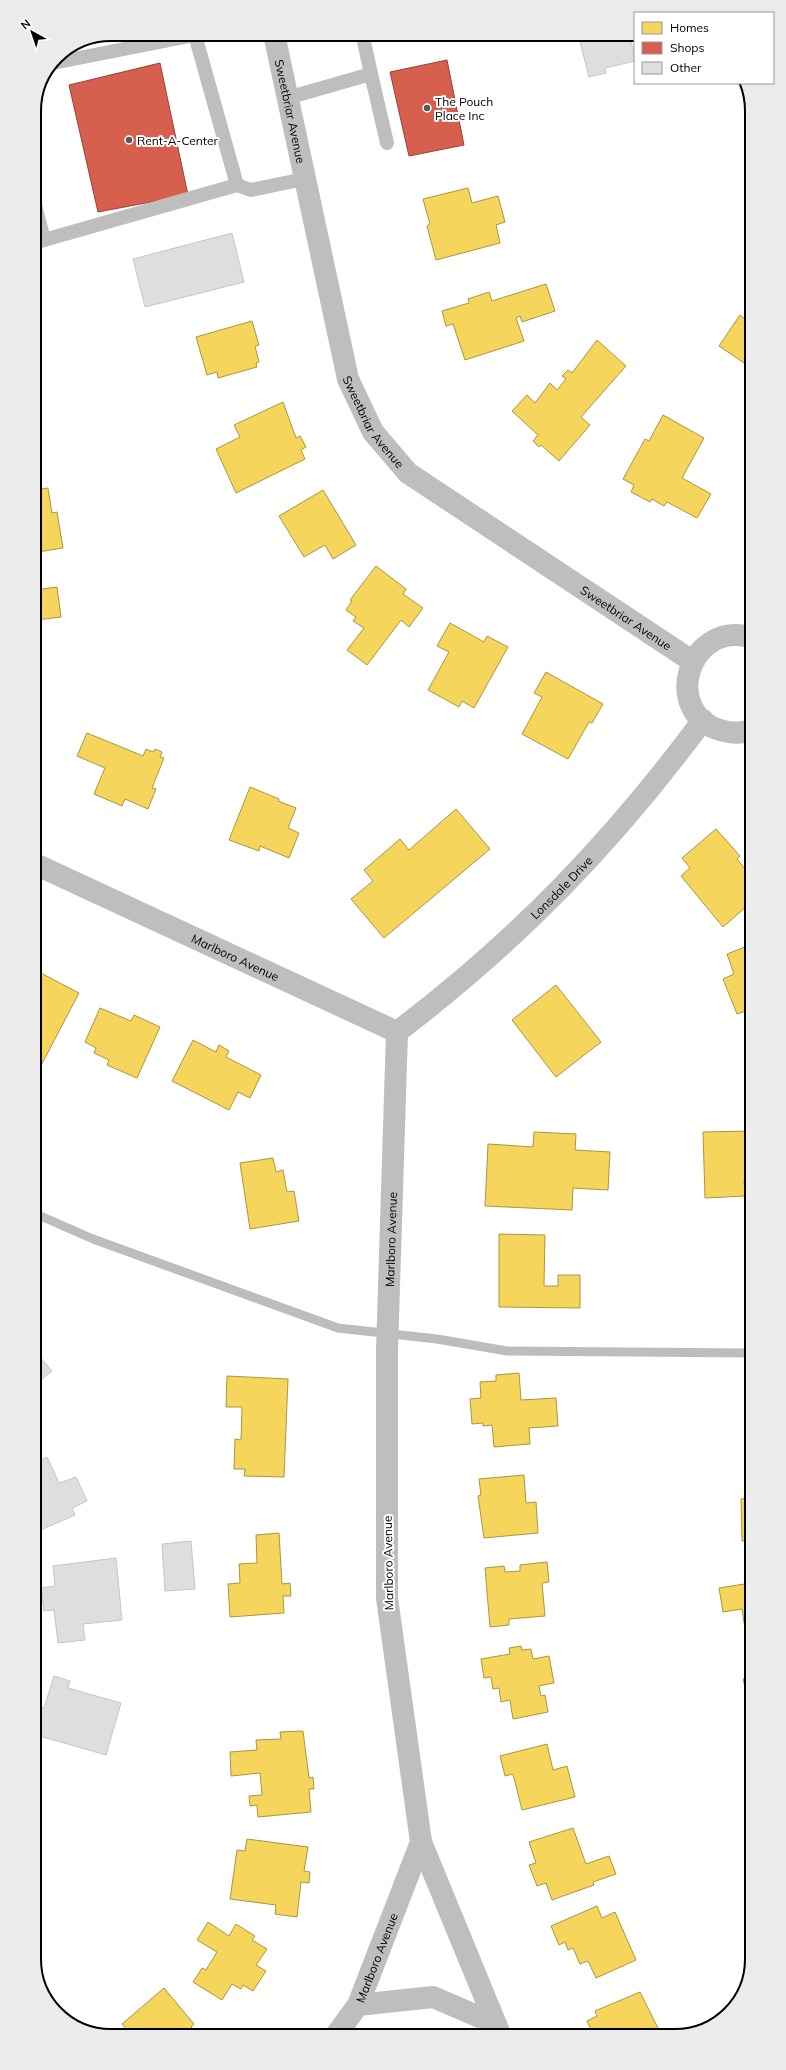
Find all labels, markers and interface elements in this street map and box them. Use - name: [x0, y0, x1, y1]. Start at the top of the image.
- north arrow: [12, 12, 52, 52]
- legend: [634, 12, 774, 84]
- text: N: [18, 16, 33, 32]
- text: Homes: [670, 20, 709, 35]
- text: Shops: [670, 40, 705, 55]
- street label: Sweetbriar Avenue: [272, 58, 309, 165]
- text: Other: [670, 60, 702, 75]
- place label: The Pouch Place Inc: [435, 94, 493, 123]
- marker: The Pouch Place Inc: [422, 103, 432, 113]
- place label: Rent-A-Center: [137, 133, 218, 148]
- marker: Rent-A-Center: [124, 135, 134, 145]
- street label: Sweetbriar Avenue: [340, 373, 408, 471]
- street label: Sweetbriar Avenue: [578, 582, 675, 653]
- street label: Lonsdale Drive: [527, 853, 595, 922]
- street label: Marlboro Avenue: [189, 930, 282, 984]
- street label: Marlboro Avenue: [381, 1192, 399, 1287]
- street label: Marlboro Avenue: [380, 1515, 396, 1611]
- street label: Marlboro Avenue: [352, 1911, 400, 2005]

